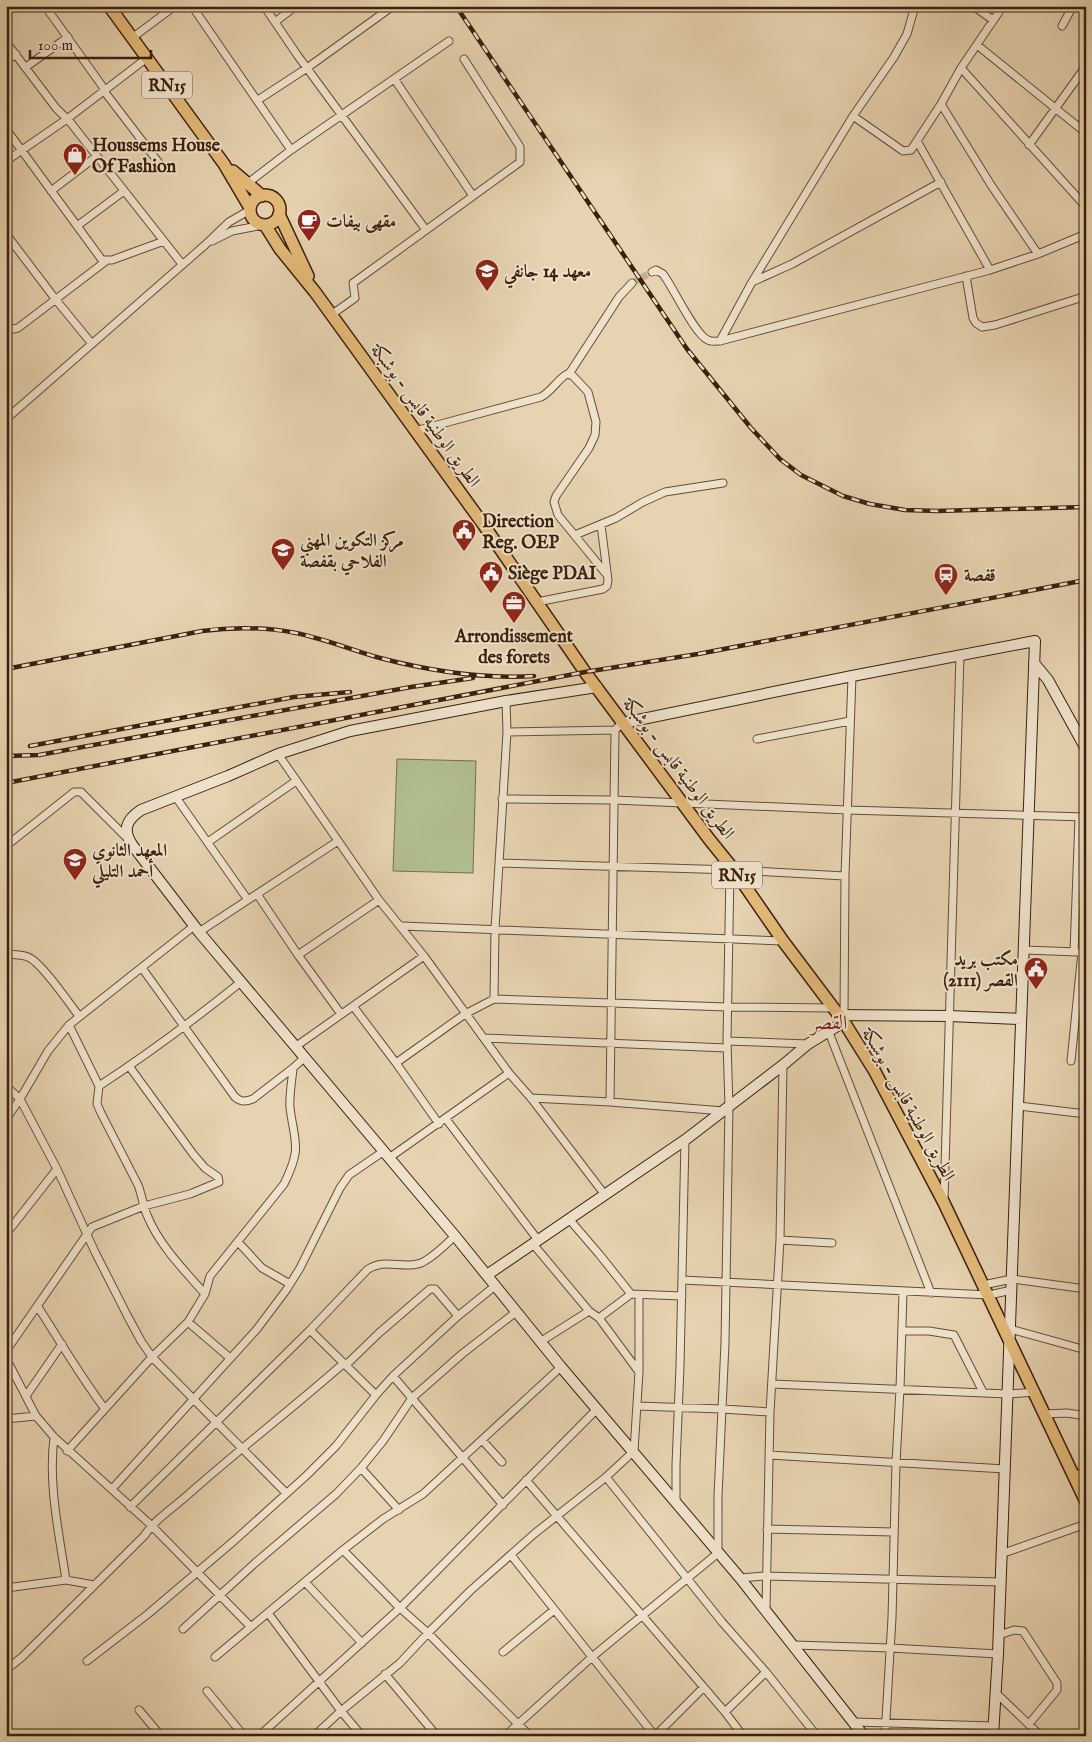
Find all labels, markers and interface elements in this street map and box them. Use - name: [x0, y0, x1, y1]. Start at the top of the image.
- scale bar: [30, 28, 151, 60]
- text: 100 m: [38, 36, 74, 55]
- road number: RN15: [142, 72, 192, 98]
- place label: Houssems House Of Fashion: [92, 135, 221, 179]
- shop icon: Houssems House Of Fashion: [62, 142, 88, 176]
- cafe icon: مقهى بيفات: [296, 208, 322, 242]
- place label: مقهى بيفات: [326, 211, 396, 234]
- school or university icon: معهد 14 جانفي: [474, 258, 500, 292]
- place label: معهد 14 جانفي: [503, 261, 591, 289]
- street label: الطريق الوطنية قابس - بوشبكة: [364, 339, 485, 492]
- place label: Direction Reg. OEP: [482, 511, 559, 555]
- public building icon: Direction Reg. OEP: [451, 518, 477, 552]
- place label: مركز التكوين المهني الفلاحي بقفصة: [300, 530, 404, 576]
- school or university icon: مركز التكوين المهني الفلاحي بقفصة: [270, 537, 296, 571]
- public building icon: Siège PDAI: [478, 560, 504, 594]
- station icon: قفصة: [933, 562, 959, 596]
- place label: Siège PDAI: [508, 563, 597, 586]
- place label: قفصة: [964, 565, 996, 588]
- office icon: Arrondissement des forets: [501, 590, 527, 624]
- place label: Arrondissement des forets: [454, 626, 574, 670]
- street label: الطريق الوطنية قابس - بوشبكة: [616, 692, 739, 845]
- place label: المعهد الثانوي أحمد التليلي: [91, 840, 167, 889]
- school or university icon: المعهد الثانوي أحمد التليلي: [62, 847, 88, 881]
- road number: RN15: [712, 862, 762, 888]
- place label: مكتب بريد القصر (2111): [943, 949, 1018, 993]
- public building icon: مكتب بريد القصر (2111): [1023, 956, 1049, 990]
- district label: القصر: [809, 1011, 847, 1036]
- street label: الطريق الوطنية قابس - بوشبكة: [855, 1023, 960, 1186]

